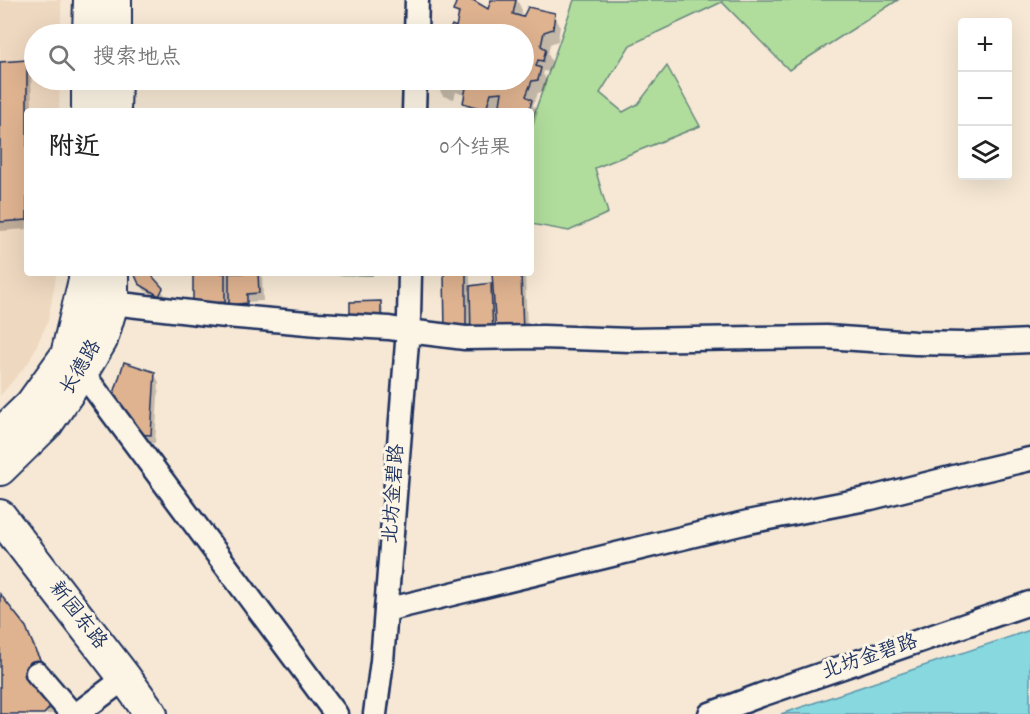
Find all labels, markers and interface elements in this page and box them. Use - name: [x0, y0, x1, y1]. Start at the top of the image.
- map controls: [958, 18, 1012, 180]
- button: +: [958, 18, 1012, 72]
- search box: [24, 24, 534, 90]
- icon: search: [45, 41, 78, 74]
- text: 搜索地点: [93, 43, 181, 74]
- button: −: [958, 72, 1012, 126]
- button: layers: [958, 126, 1012, 180]
- text: 附近: [48, 130, 100, 167]
- text: 0个结果: [439, 135, 510, 163]
- street label: 长德路: [55, 334, 110, 401]
- street label: 北坊金碧路: [378, 442, 413, 545]
- street label: 新园东路: [41, 576, 113, 657]
- street label: 北坊金碧路: [818, 628, 923, 688]

